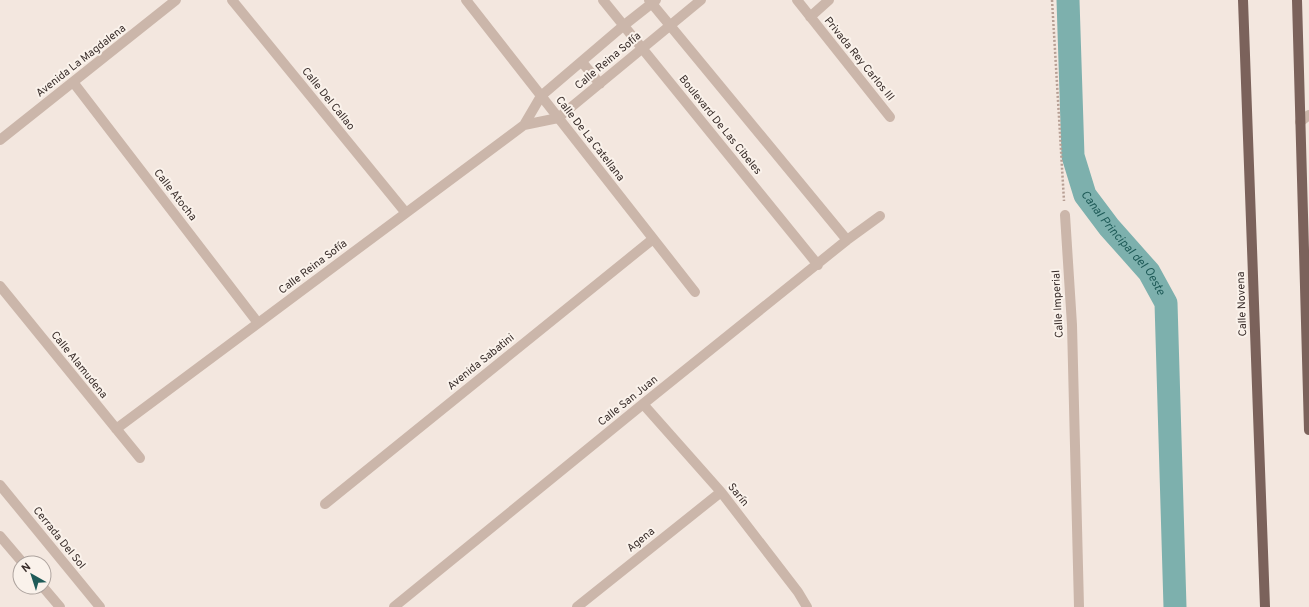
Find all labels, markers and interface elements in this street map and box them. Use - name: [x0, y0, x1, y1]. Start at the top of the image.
- street label: Privada Rey Carlos III: [821, 14, 897, 104]
- street label: Avenida La Magdalena: [33, 21, 129, 100]
- street label: Calle Reina Sofía: [572, 29, 644, 93]
- street label: Calle Del Callao: [298, 65, 358, 133]
- street label: Boulevard De Las Cibeles: [676, 72, 764, 178]
- street label: Calle De La Catellana: [552, 94, 628, 184]
- street label: Calle Atocha: [150, 166, 200, 224]
- water label: Canal Principal del Oeste: [1076, 187, 1169, 299]
- street label: Calle Reina Sofía: [276, 237, 350, 297]
- street label: Calle Imperial: [1049, 270, 1067, 338]
- street label: Calle Novena: [1234, 271, 1250, 337]
- street label: Calle Alamudena: [48, 328, 111, 402]
- street label: Avenida Sabatini: [445, 331, 517, 393]
- street label: Calle San Juan: [595, 373, 661, 429]
- street label: Sarín: [724, 481, 752, 509]
- street label: Cerrada Del Sol: [30, 504, 88, 572]
- street label: Agena: [624, 524, 658, 555]
- north arrow: [12, 555, 52, 595]
- text: N: [19, 560, 34, 576]

